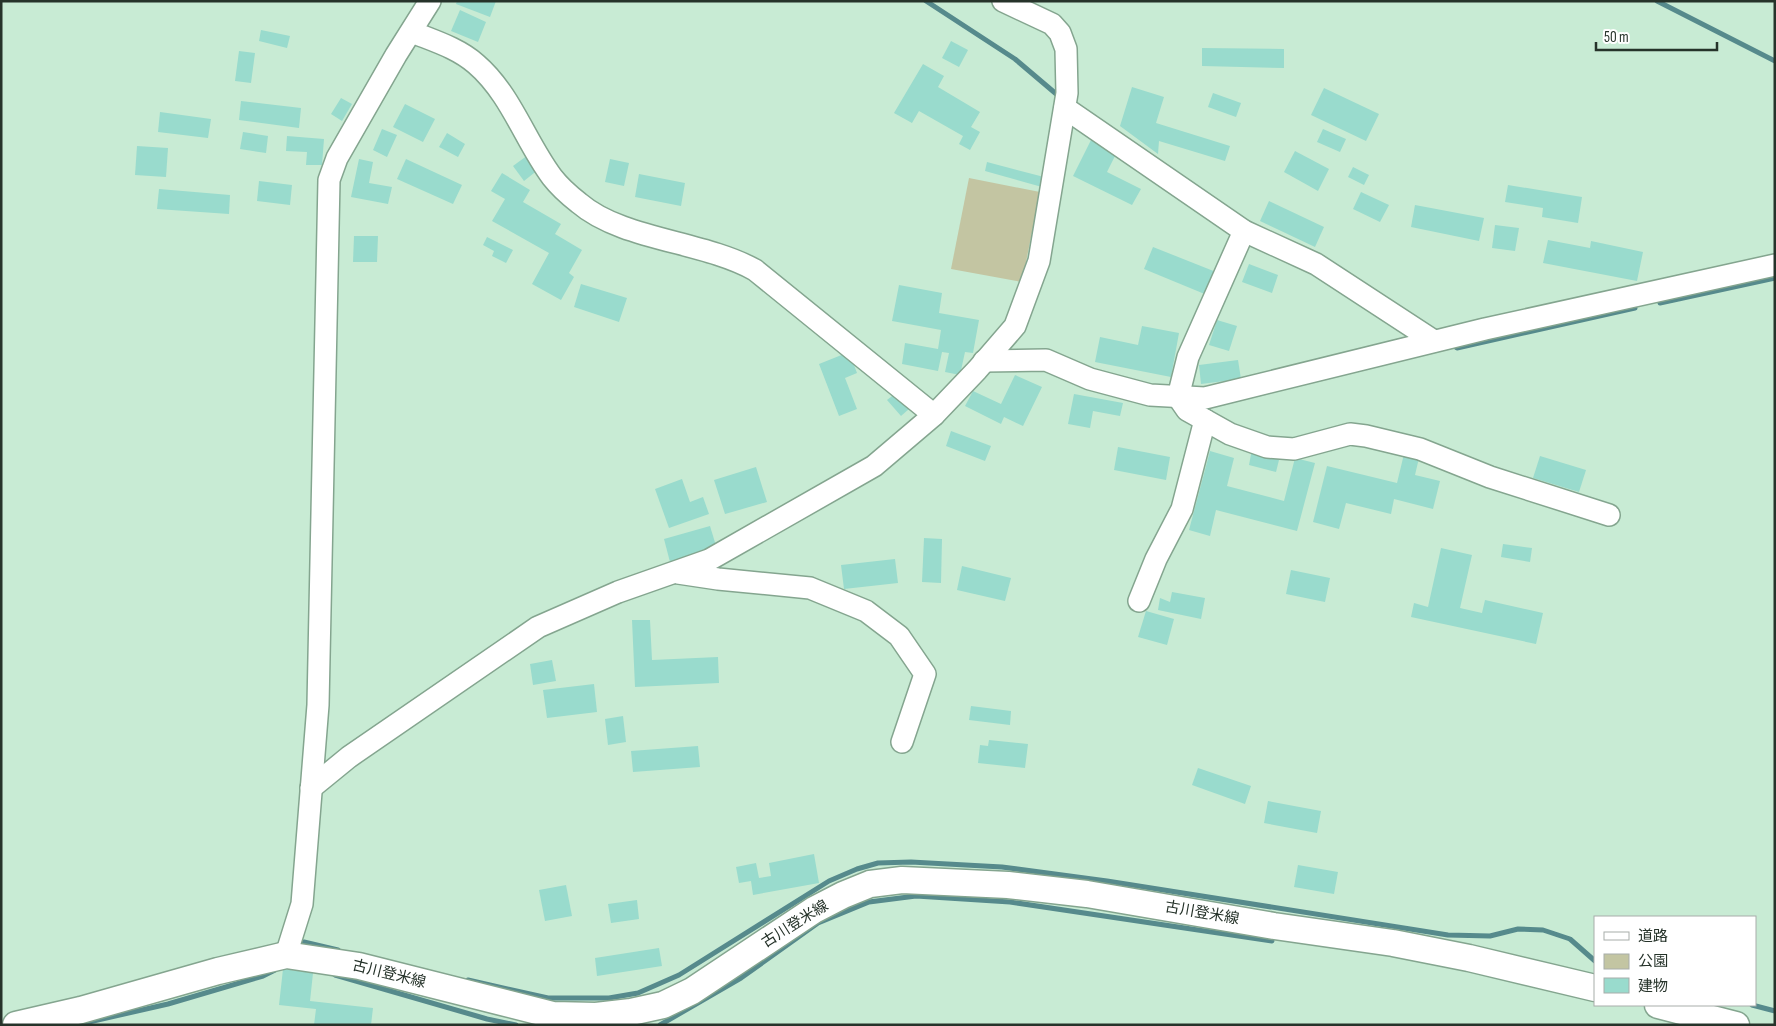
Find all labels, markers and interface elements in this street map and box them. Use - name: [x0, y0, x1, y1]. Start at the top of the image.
- scale bar: [1596, 20, 1717, 52]
- text: 50 m: [1604, 28, 1629, 47]
- street label: 古川登米線: [758, 896, 832, 952]
- street label: 古川登米線: [1163, 897, 1241, 929]
- legend: [1594, 916, 1756, 1006]
- text: 道路: [1638, 927, 1668, 946]
- text: 公園: [1638, 952, 1668, 971]
- street label: 古川登米線: [350, 956, 428, 992]
- text: 建物: [1638, 977, 1668, 996]

